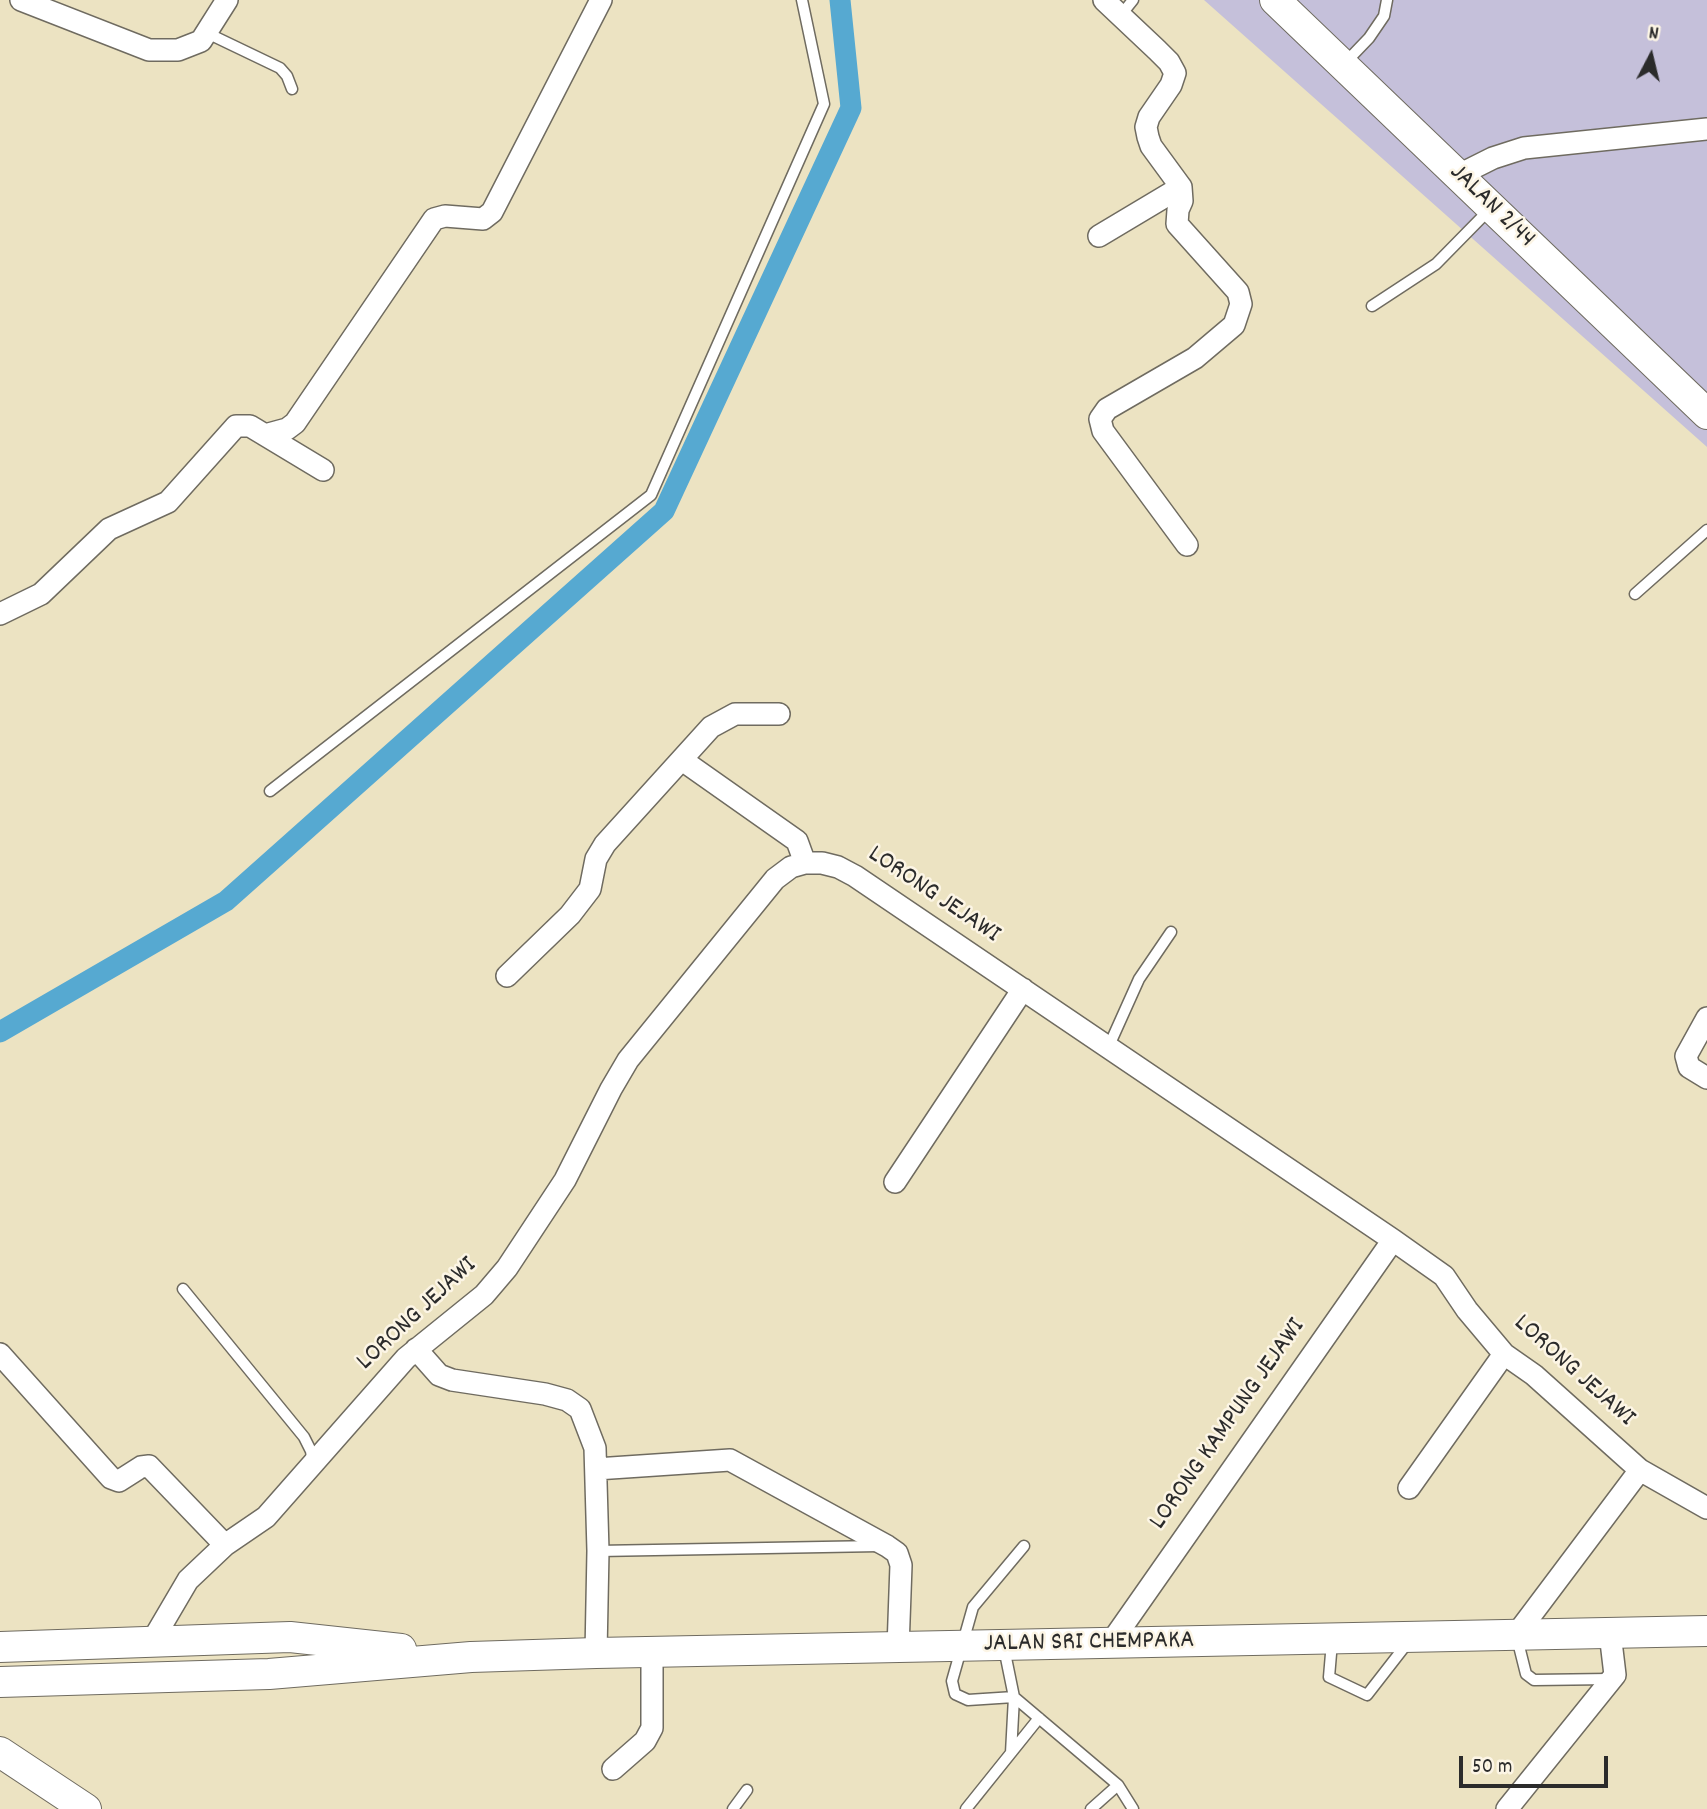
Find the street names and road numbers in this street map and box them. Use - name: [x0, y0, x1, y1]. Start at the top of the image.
- street label: JALAN 2/44: [1441, 158, 1541, 256]
- street label: LORONG JEJAWI: [861, 840, 1005, 952]
- street label: LORONG JEJAWI: [351, 1251, 485, 1379]
- street label: LORONG JEJAWI: [1506, 1309, 1640, 1435]
- street label: LORONG KAMPUNG JEJAWI: [1144, 1313, 1314, 1537]
- street label: JALAN SRI CHEMPAKA: [983, 1627, 1195, 1661]

